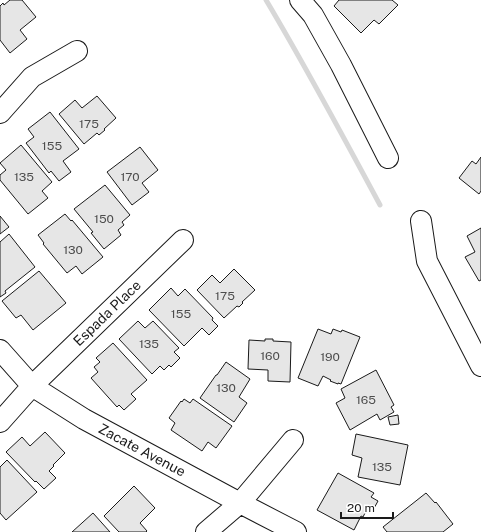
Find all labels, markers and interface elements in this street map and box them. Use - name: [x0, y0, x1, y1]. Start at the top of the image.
- house number: 175: [79, 117, 99, 131]
- house number: 155: [42, 139, 62, 153]
- house number: 135: [14, 170, 34, 184]
- house number: 170: [120, 170, 140, 184]
- house number: 150: [94, 212, 114, 226]
- house number: 130: [63, 243, 83, 257]
- street label: Espada Place: [70, 277, 144, 349]
- house number: 175: [215, 289, 235, 303]
- house number: 155: [171, 307, 191, 321]
- house number: 135: [139, 337, 159, 351]
- house number: 160: [260, 349, 280, 363]
- house number: 190: [320, 350, 340, 364]
- house number: 130: [216, 381, 236, 395]
- house number: 165: [356, 393, 376, 407]
- street label: Zacate Avenue: [96, 420, 188, 480]
- house number: 135: [372, 460, 392, 474]
- scale bar: [341, 494, 393, 520]
- text: 20 m: [347, 501, 375, 515]

